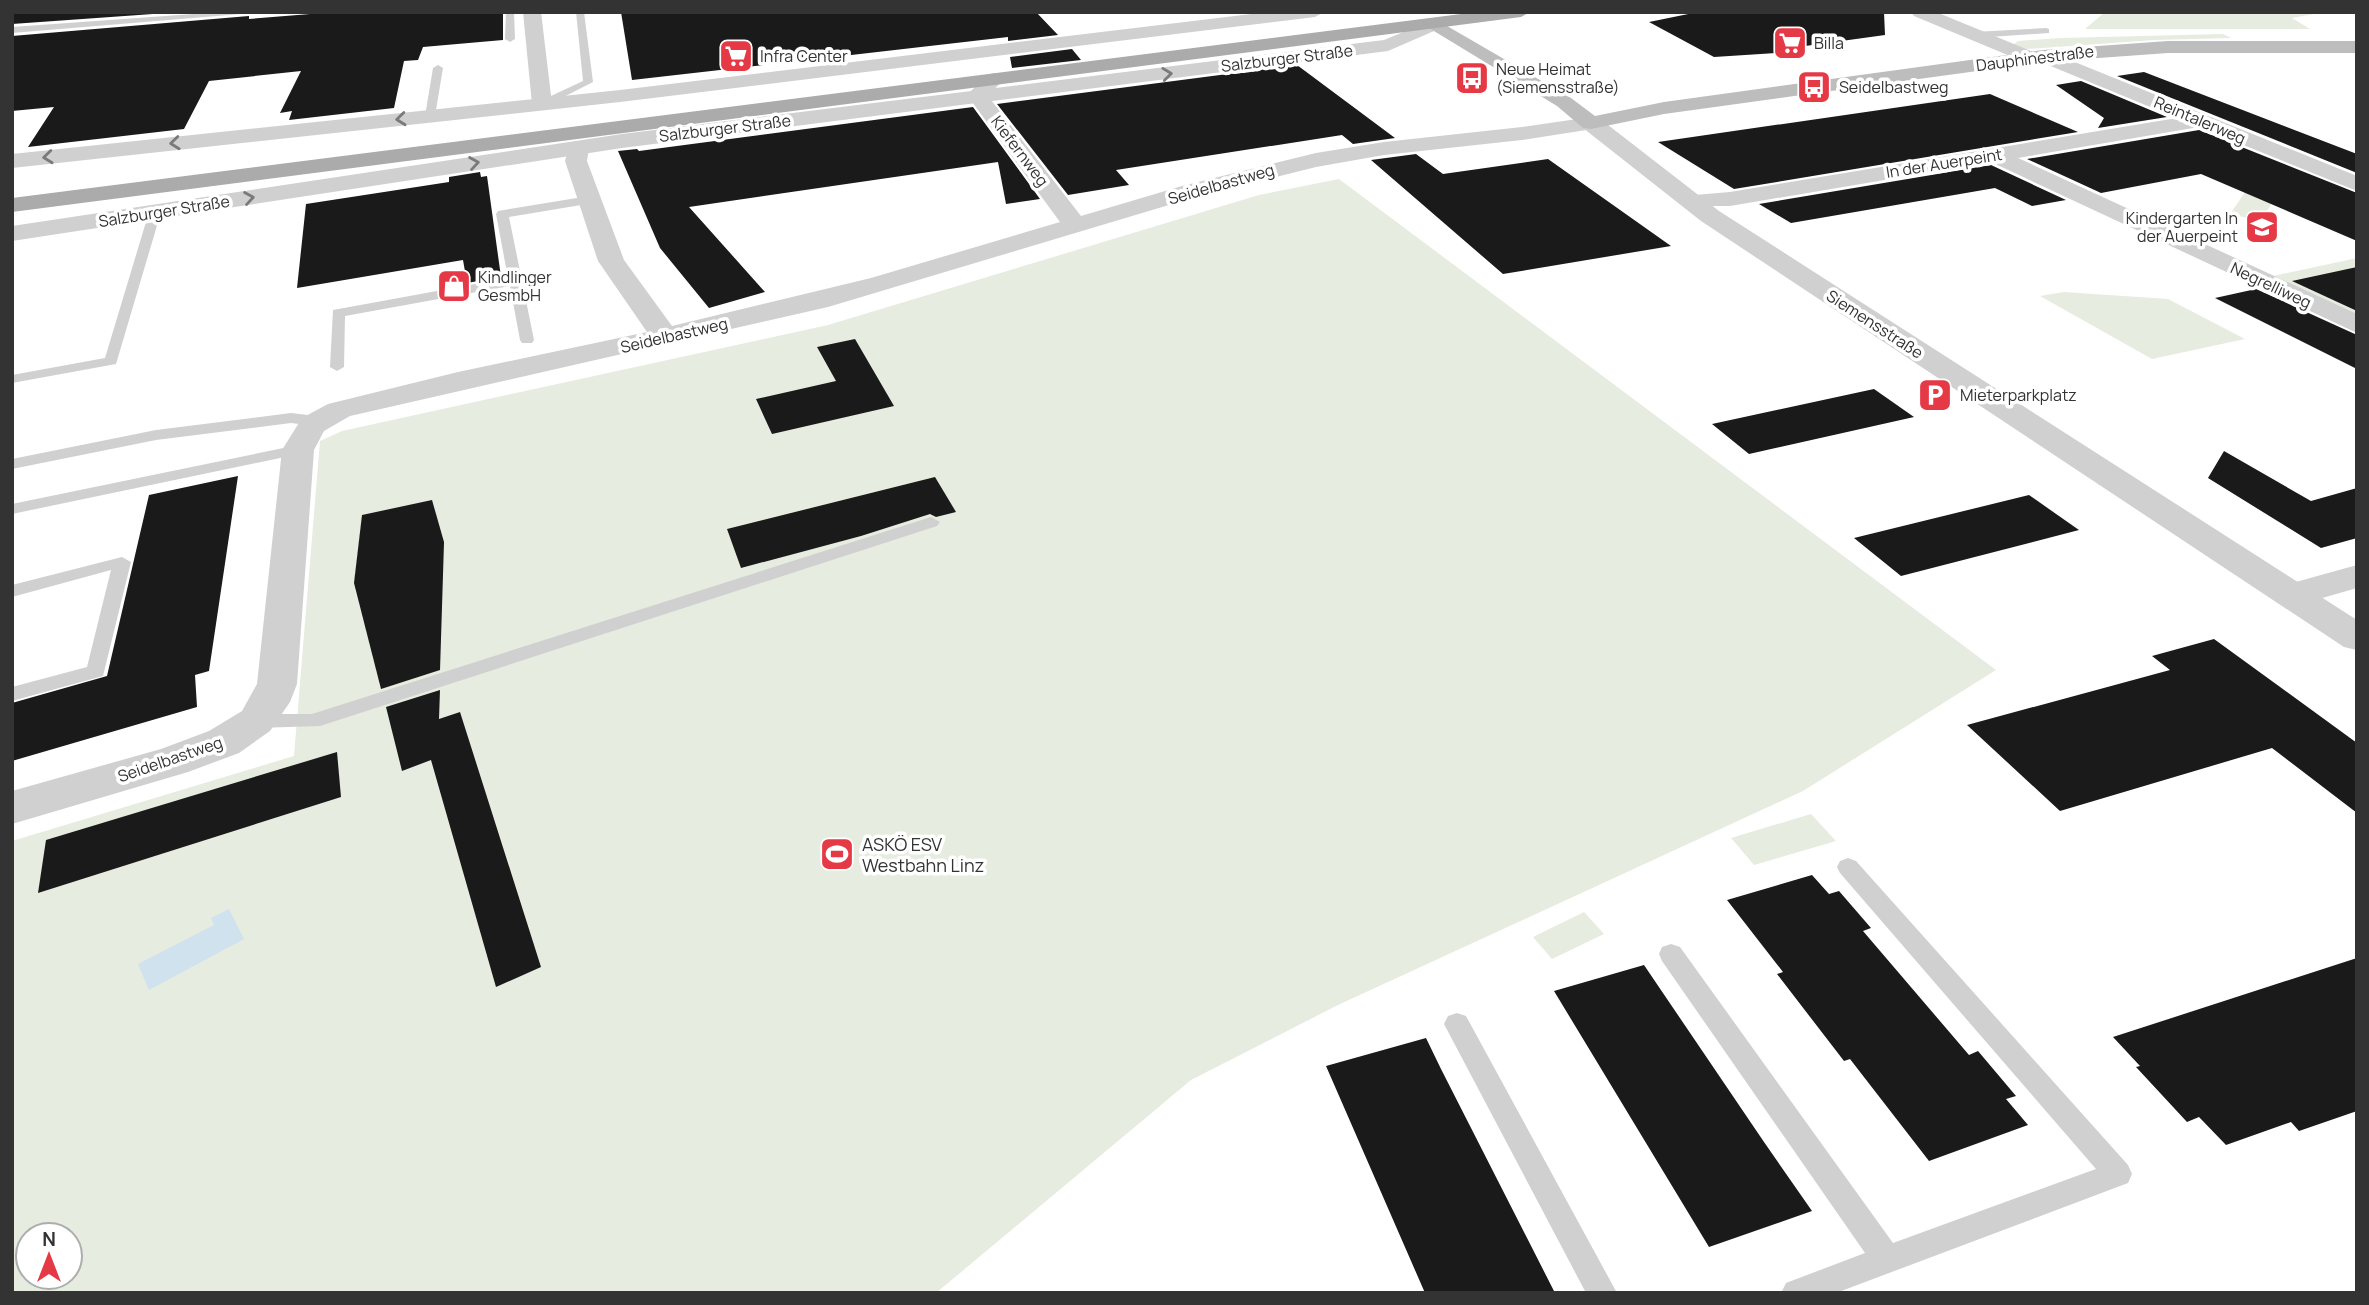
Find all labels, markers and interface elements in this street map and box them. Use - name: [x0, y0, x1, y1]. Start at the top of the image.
- supermarket icon: Billa: [1771, 24, 1809, 62]
- place label: Billa: [1814, 32, 1844, 54]
- supermarket icon: Infra Center: [717, 37, 755, 75]
- street label: Salzburger Straße: [1220, 39, 1354, 77]
- street label: Dauphinestraße: [1975, 40, 2095, 76]
- place label: Infra Center: [760, 45, 848, 67]
- place label: Neue Heimat (Siemensstraße): [1496, 58, 1620, 98]
- bus stop icon: Neue Heimat (Siemensstraße): [1453, 59, 1491, 97]
- one-way arrow: [1161, 66, 1173, 81]
- bus stop icon: Seidelbastweg: [1795, 68, 1833, 106]
- place label: Seidelbastweg: [1839, 76, 1948, 98]
- street label: Reintalerweg: [2151, 91, 2249, 149]
- street label: Salzburger Straße: [658, 109, 792, 147]
- street label: Kiefernweg: [986, 111, 1054, 191]
- one-way arrow: [395, 112, 407, 127]
- one-way arrow: [169, 136, 181, 151]
- street label: In der Auerpeint: [1884, 143, 2004, 183]
- one-way arrow: [42, 149, 53, 164]
- one-way arrow: [468, 156, 480, 171]
- street label: Seidelbastweg: [1165, 158, 1277, 210]
- street label: Salzburger Straße: [97, 190, 231, 232]
- one-way arrow: [243, 190, 255, 205]
- place label: Kindergarten In der Auerpeint: [2126, 207, 2238, 247]
- school or university icon: Kindergarten In der Auerpeint: [2243, 208, 2281, 246]
- street label: Negrelliweg: [2227, 257, 2315, 313]
- place label: Kindlinger GesmbH: [478, 266, 552, 306]
- shop icon: Kindlinger GesmbH: [435, 267, 473, 305]
- street label: Siemensstraße: [1822, 284, 1928, 364]
- street label: Seidelbastweg: [618, 312, 730, 358]
- parking icon: Mieterparkplatz: [1916, 376, 1954, 414]
- place label: Mieterparkplatz: [1960, 384, 2077, 406]
- street label: Seidelbastweg: [115, 731, 225, 787]
- place label: ASKÖ ESV Westbahn Linz: [862, 832, 984, 877]
- sports icon: ASKÖ ESV Westbahn Linz: [818, 835, 856, 873]
- north arrow: [14, 1221, 84, 1291]
- text: N: [42, 1226, 56, 1252]

